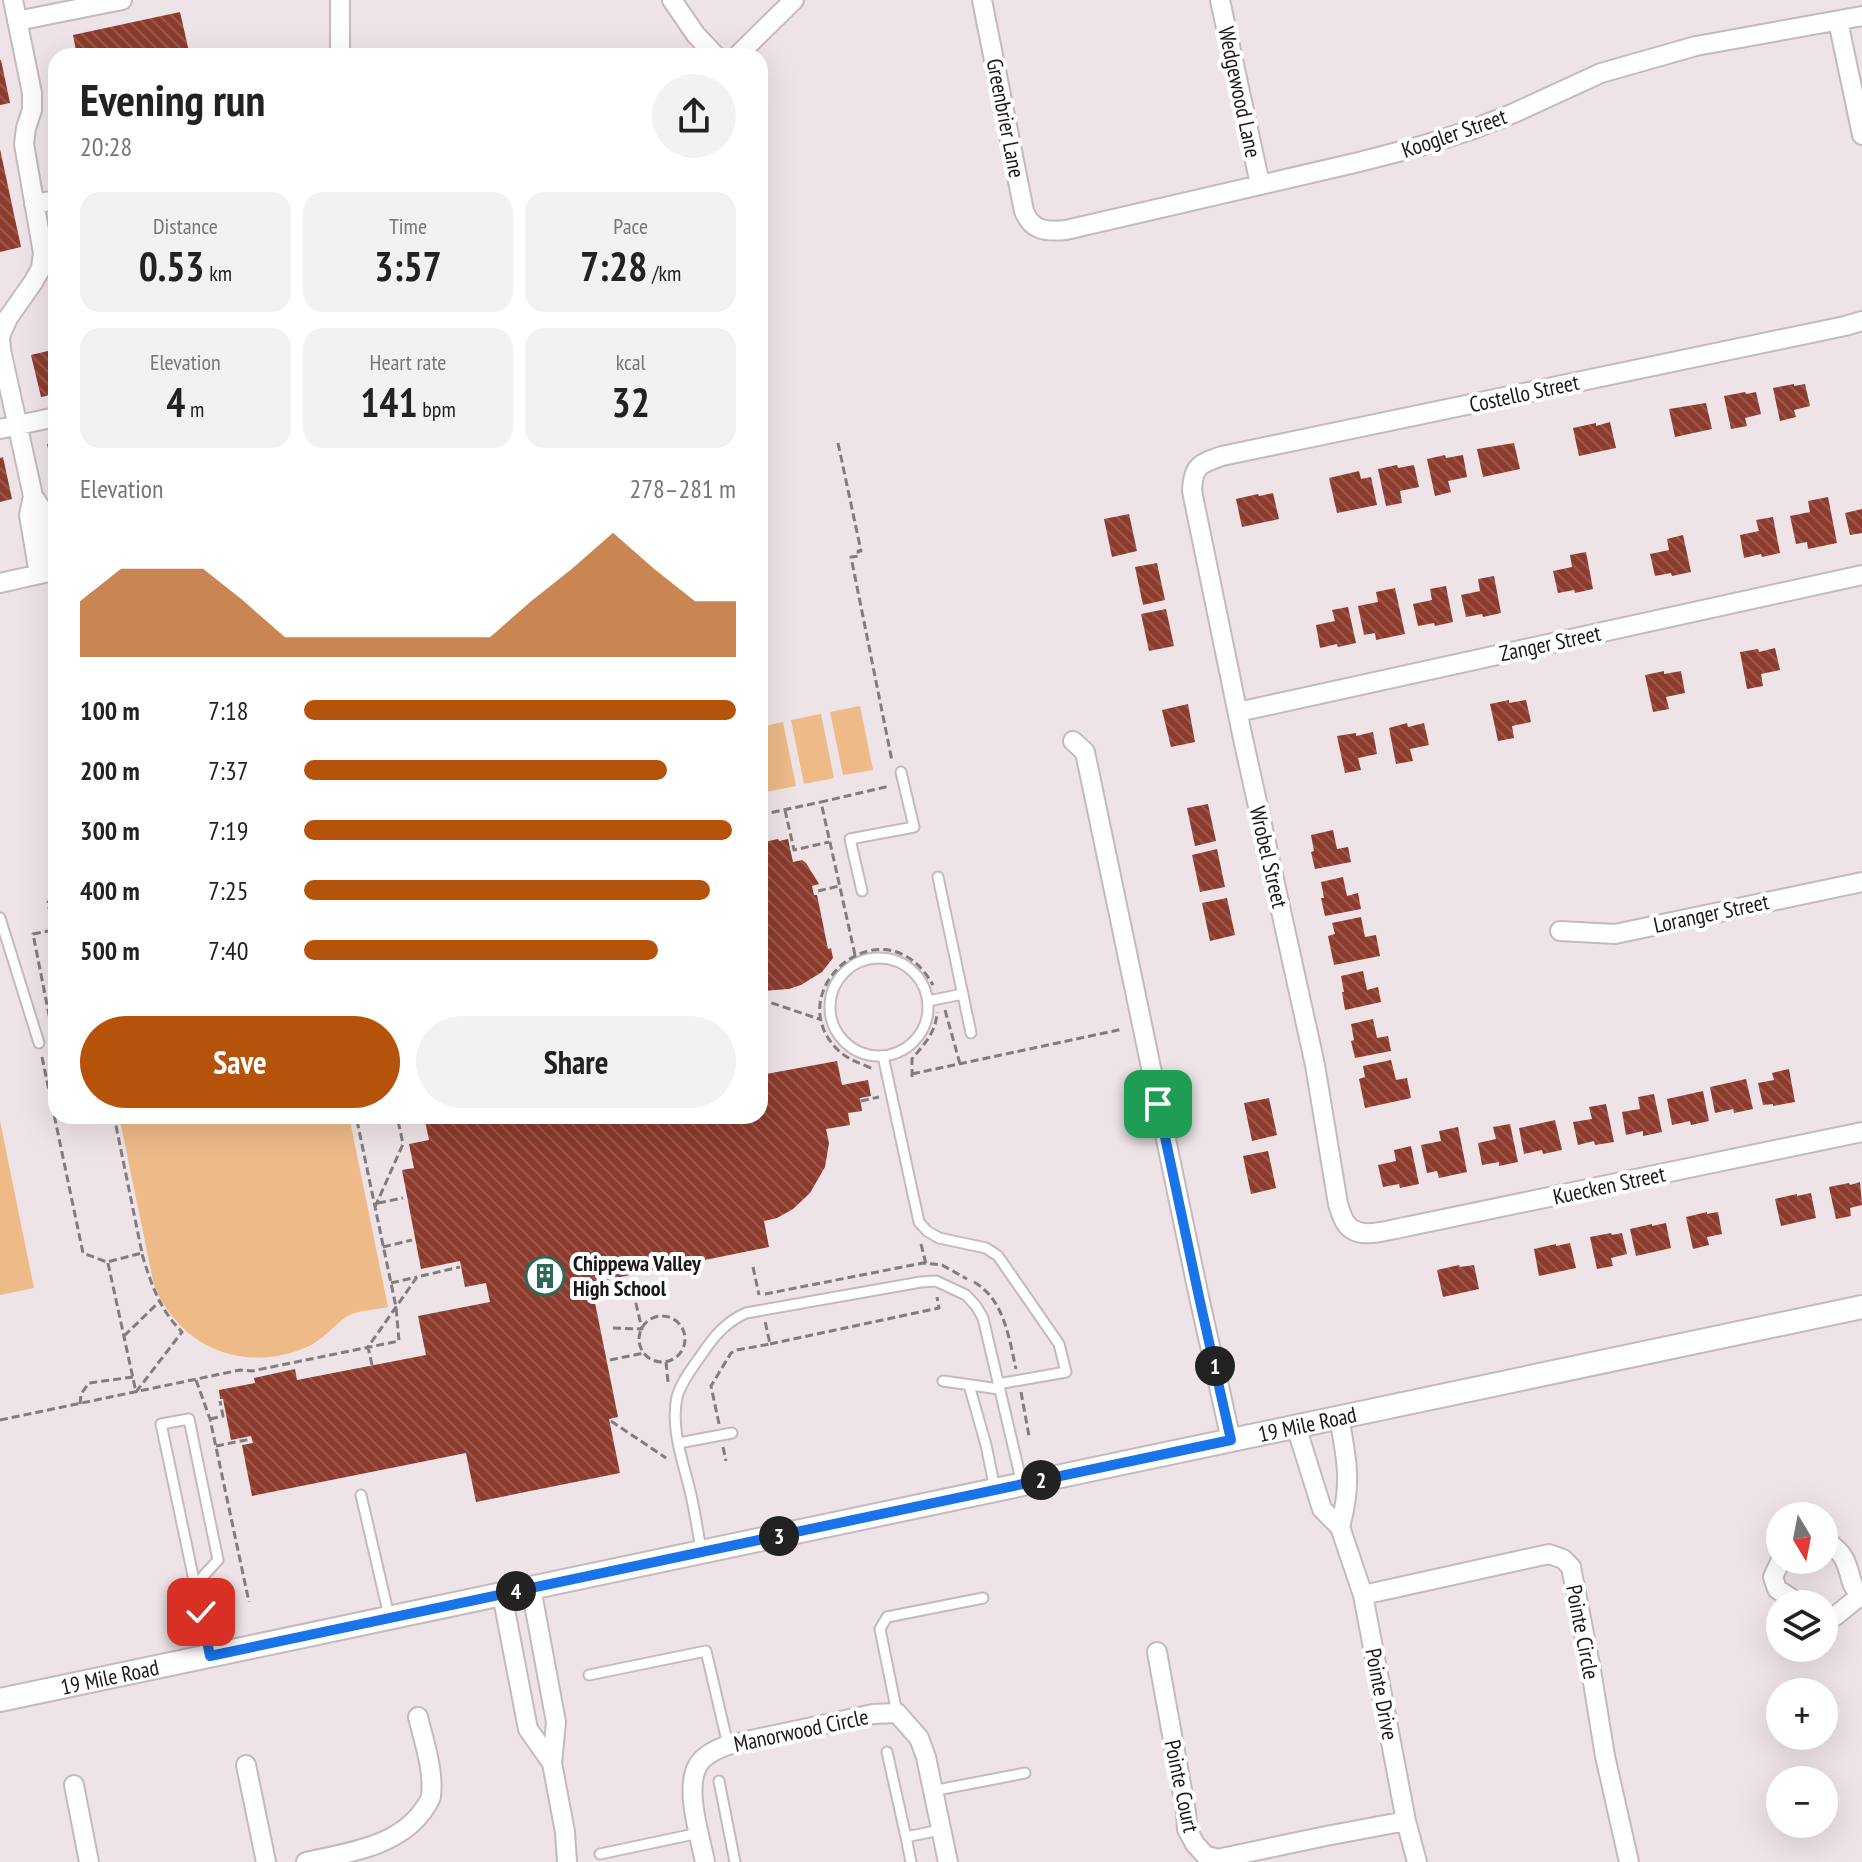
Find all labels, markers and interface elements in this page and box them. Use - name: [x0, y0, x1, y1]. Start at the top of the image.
- street label: Wedgewood Lane: [1212, 24, 1268, 160]
- street label: Greenbrier Lane: [981, 56, 1031, 180]
- text: Evening run: [80, 71, 265, 128]
- button: share: [652, 74, 736, 158]
- street label: Koogler Street: [1398, 102, 1510, 164]
- text: 20:28: [80, 130, 132, 163]
- text: Distance: [153, 212, 218, 240]
- text: Time: [389, 212, 427, 240]
- text: Pace: [613, 212, 648, 240]
- text: 0.53: [139, 240, 204, 292]
- text: 3:57: [374, 240, 442, 292]
- text: 7:28: [580, 240, 647, 292]
- text: km: [204, 259, 232, 287]
- text: /km: [647, 259, 681, 287]
- text: Elevation: [150, 348, 221, 376]
- text: Heart rate: [370, 348, 446, 376]
- text: kcal: [616, 348, 646, 376]
- street label: Costello Street: [1467, 368, 1581, 418]
- text: 4: [166, 376, 185, 428]
- text: 141: [360, 376, 418, 428]
- text: 32: [612, 376, 650, 428]
- text: m: [185, 395, 204, 423]
- text: bpm: [418, 395, 456, 423]
- text: Elevation: [80, 472, 163, 505]
- text: 278–281 m: [630, 472, 736, 505]
- street label: Zanger Street: [1497, 619, 1603, 667]
- text: 100 m: [80, 694, 140, 727]
- text: 7:18: [208, 694, 248, 727]
- text: 200 m: [80, 754, 140, 787]
- text: 7:37: [208, 754, 248, 787]
- street label: Wrobel Street: [1244, 803, 1294, 911]
- text: 300 m: [80, 814, 140, 847]
- text: 7:19: [208, 814, 248, 847]
- text: 400 m: [80, 874, 140, 907]
- text: 7:25: [208, 874, 248, 907]
- street label: Loranger Street: [1651, 887, 1771, 939]
- text: 500 m: [80, 934, 140, 967]
- text: 7:40: [208, 934, 248, 967]
- button: Save: [80, 1016, 400, 1108]
- button: Share: [416, 1016, 736, 1108]
- pin: [1124, 1070, 1192, 1138]
- icon: arrive: [1136, 1082, 1180, 1126]
- street label: Kuecken Street: [1550, 1159, 1668, 1211]
- place label: Chippewa Valley High School: [573, 1249, 702, 1302]
- building icon: Chippewa Valley High School: [524, 1255, 566, 1297]
- pin: 1: [1195, 1346, 1235, 1386]
- text: 1: [1210, 1352, 1220, 1380]
- street label: 19 Mile Road: [1256, 1400, 1359, 1448]
- pin: 2: [1021, 1460, 1061, 1500]
- text: 2: [1036, 1466, 1046, 1494]
- north arrow: [1766, 1502, 1838, 1574]
- map controls: [1766, 1502, 1838, 1838]
- pin: 3: [759, 1516, 799, 1556]
- text: 3: [774, 1522, 784, 1550]
- pin: 4: [496, 1571, 536, 1611]
- text: 4: [511, 1577, 521, 1605]
- pin: [167, 1578, 235, 1646]
- street label: Pointe Circle: [1560, 1582, 1606, 1682]
- icon: check: [179, 1590, 223, 1634]
- button: layers: [1766, 1590, 1838, 1662]
- street label: Pointe Drive: [1359, 1646, 1405, 1742]
- street label: 19 Mile Road: [58, 1653, 161, 1701]
- button: +: [1766, 1678, 1838, 1750]
- street label: Manorwood Circle: [731, 1702, 871, 1758]
- street label: Pointe Court: [1159, 1737, 1205, 1835]
- button: −: [1766, 1766, 1838, 1838]

